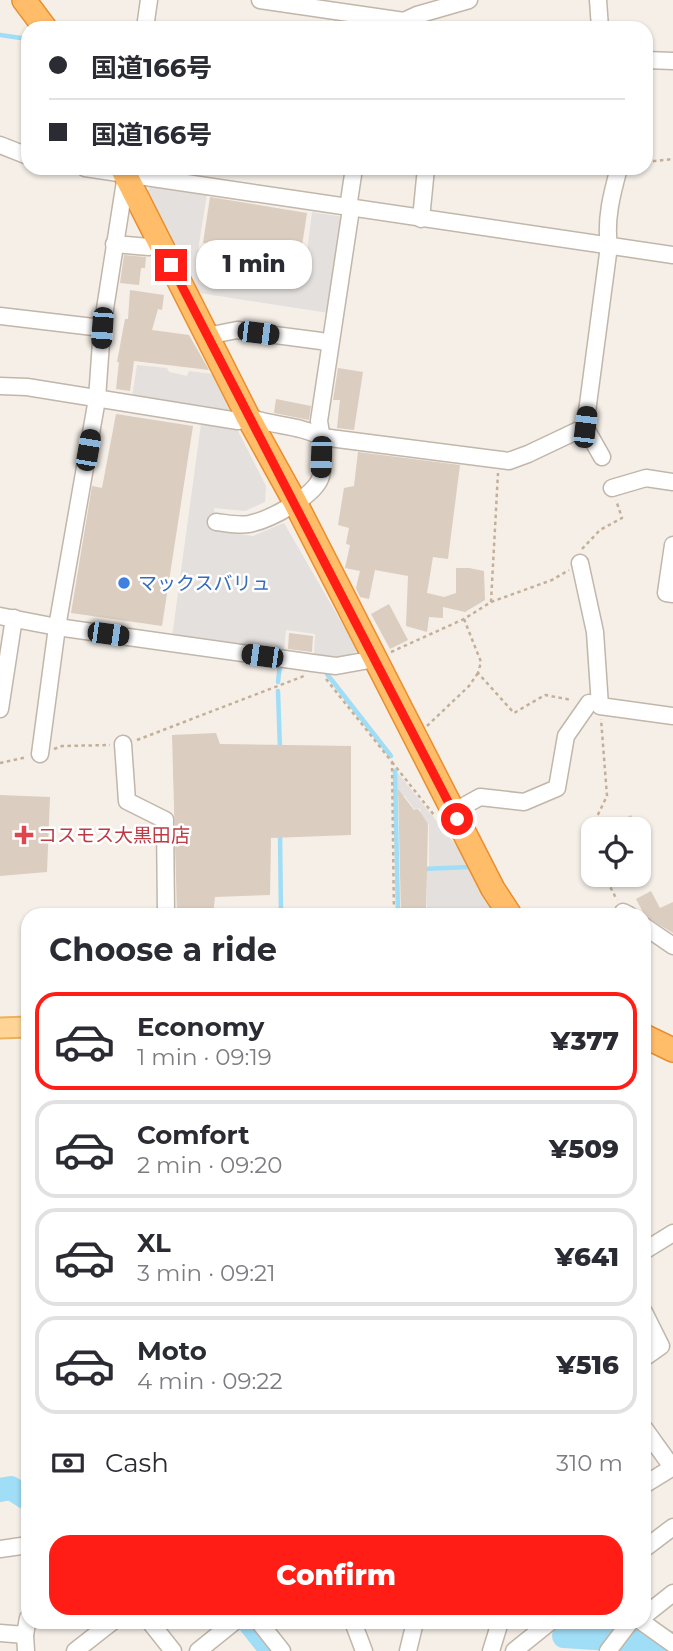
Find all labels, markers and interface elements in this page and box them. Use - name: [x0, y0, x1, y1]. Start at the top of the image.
- text: 国道166号: [91, 52, 212, 84]
- text: 国道166号: [91, 119, 212, 151]
- callout: 1 min: [196, 240, 311, 290]
- route end: [155, 249, 187, 281]
- text: 1 min: [222, 250, 286, 278]
- car: [91, 306, 114, 350]
- car: [236, 320, 281, 346]
- car: [573, 405, 598, 449]
- car: [75, 427, 102, 473]
- car: [310, 436, 333, 478]
- place label: マックスバリュ: [138, 572, 270, 595]
- marker: マックスバリュ: [116, 575, 132, 591]
- car: [86, 621, 131, 647]
- car: [240, 643, 285, 669]
- route start: [441, 803, 473, 835]
- map controls: [581, 817, 651, 887]
- button: locate: [581, 817, 651, 887]
- place label: コスモス大黒田店: [38, 824, 190, 847]
- marker: コスモス大黒田店: [16, 827, 32, 843]
- text: Choose a ride: [49, 930, 277, 969]
- icon: car: [53, 1010, 116, 1073]
- text: Economy: [137, 1011, 264, 1043]
- text: ¥377: [551, 1025, 619, 1057]
- text: 1 min · 09:19: [137, 1043, 272, 1071]
- icon: car: [53, 1118, 116, 1181]
- text: Comfort: [137, 1119, 249, 1151]
- text: ¥509: [549, 1133, 619, 1165]
- text: 2 min · 09:20: [137, 1151, 282, 1179]
- icon: car: [53, 1226, 116, 1289]
- text: XL: [137, 1227, 171, 1259]
- text: ¥641: [555, 1241, 619, 1273]
- text: 3 min · 09:21: [137, 1259, 275, 1287]
- icon: car: [53, 1334, 116, 1397]
- text: Moto: [137, 1335, 207, 1367]
- text: ¥516: [556, 1349, 619, 1381]
- text: 4 min · 09:22: [137, 1367, 282, 1395]
- icon: cash: [49, 1444, 87, 1482]
- text: Cash: [105, 1447, 169, 1479]
- text: 310 m: [556, 1449, 623, 1477]
- button: Confirm: [49, 1535, 623, 1615]

